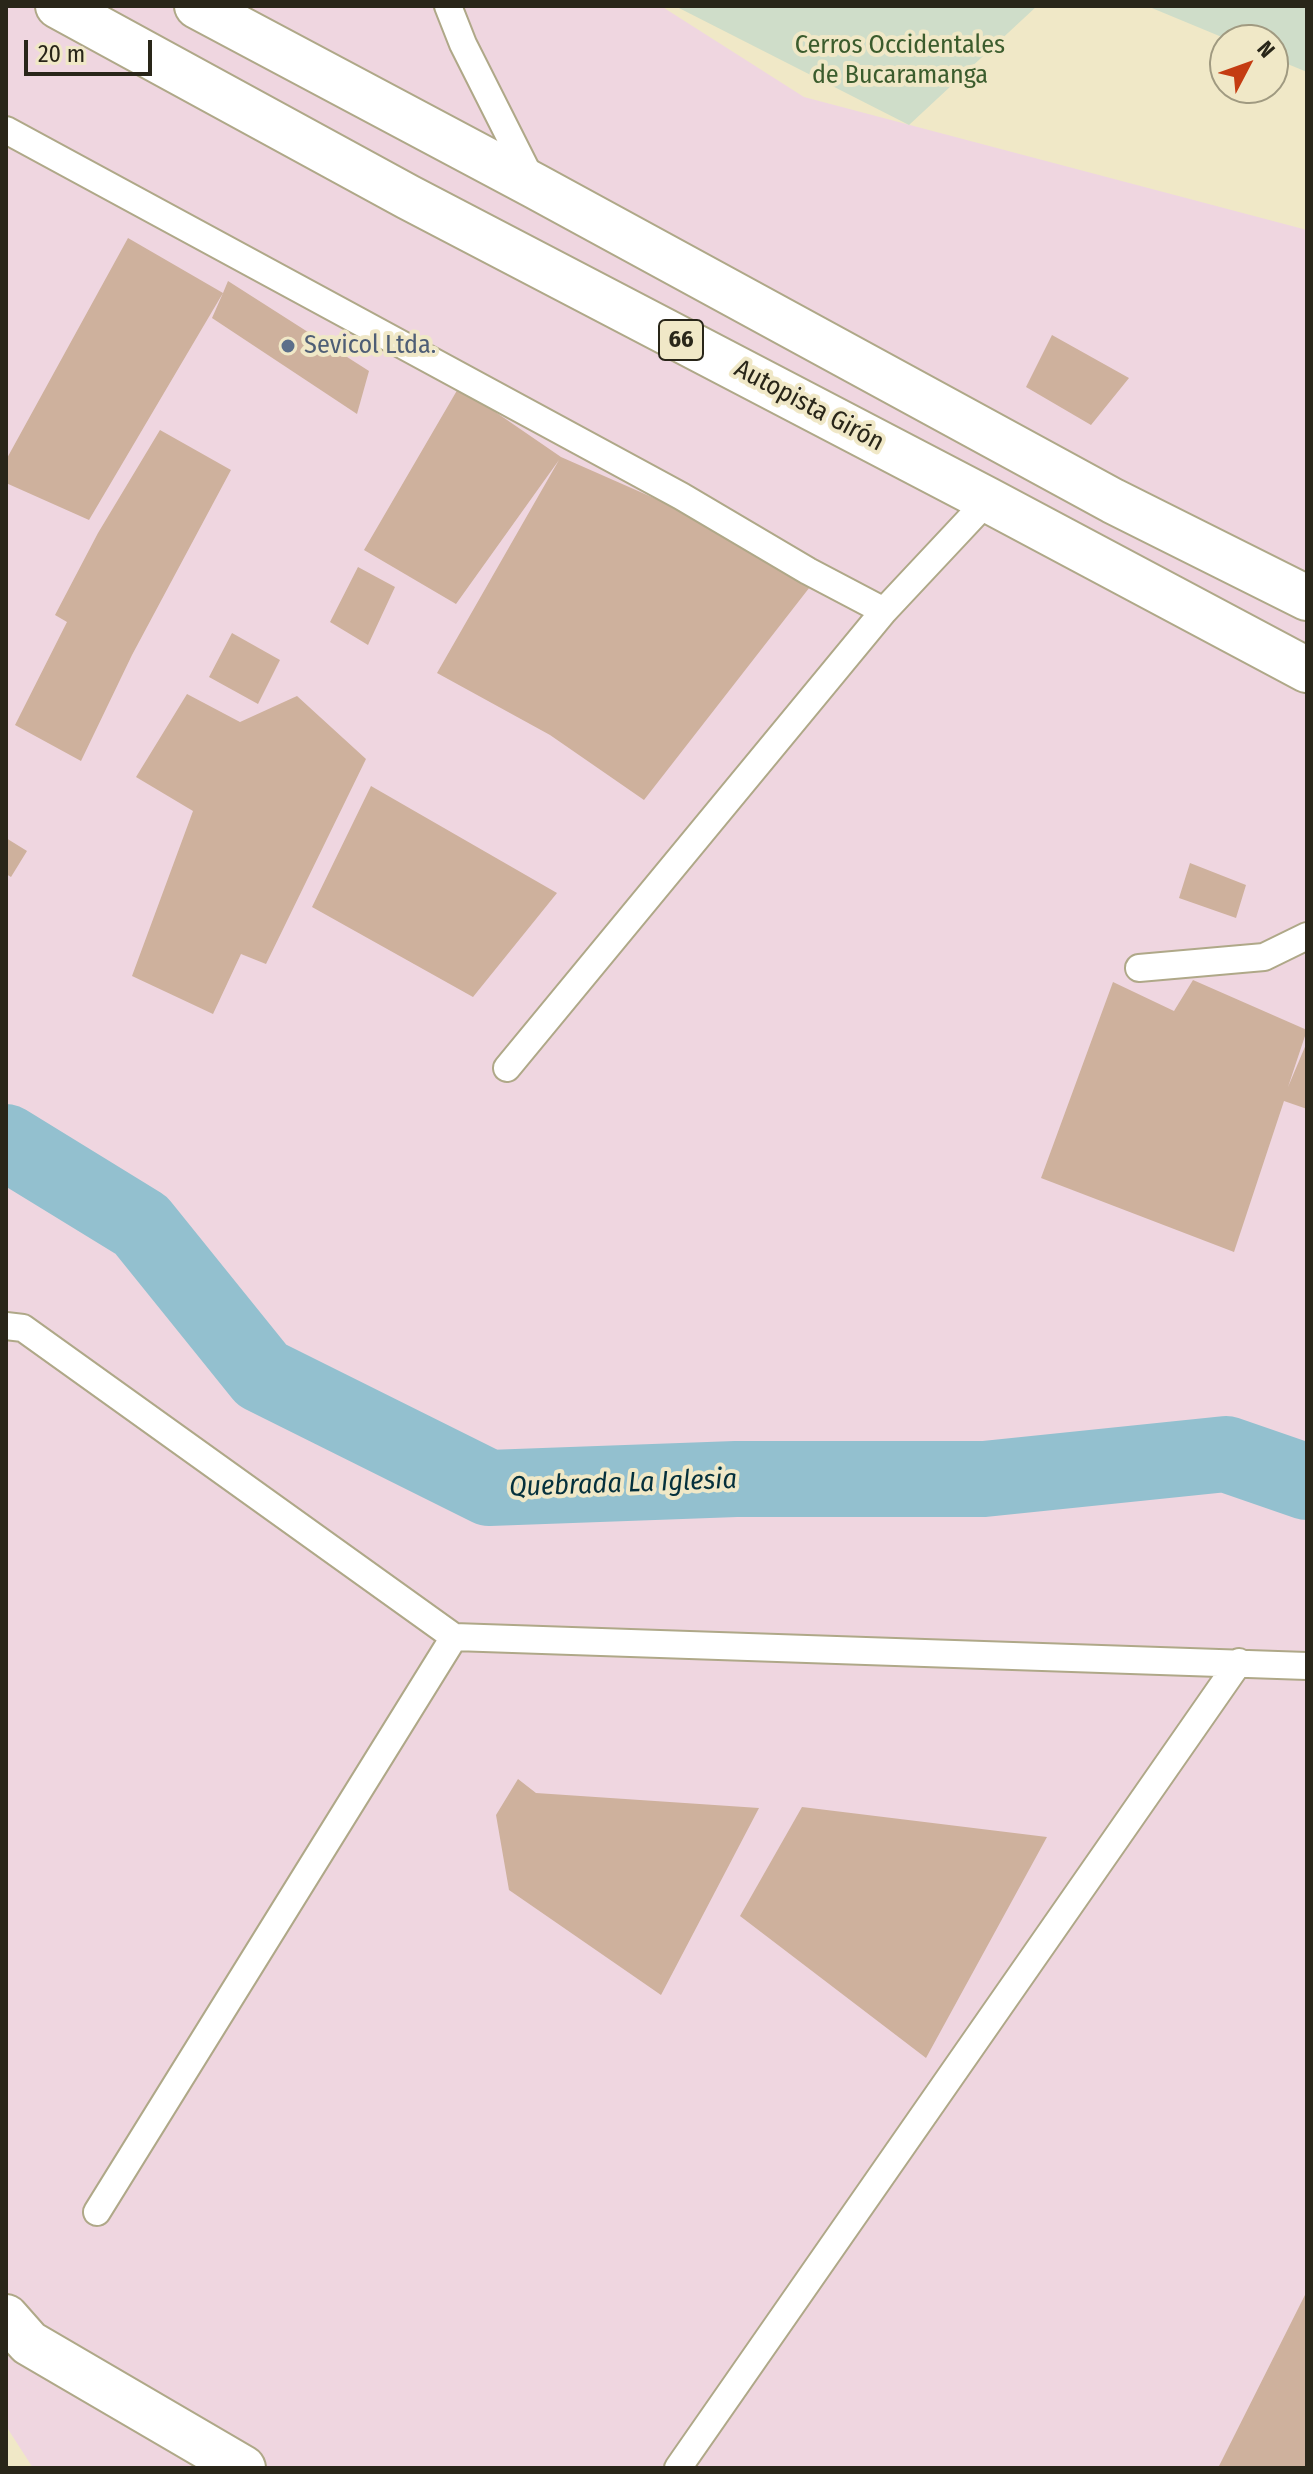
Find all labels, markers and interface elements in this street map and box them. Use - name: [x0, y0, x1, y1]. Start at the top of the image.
- scale bar: [28, 24, 156, 74]
- north arrow: [1209, 24, 1289, 104]
- park label: Cerros Occidentales de Bucaramanga: [795, 30, 1005, 92]
- text: N: [1251, 35, 1280, 63]
- text: 20 m: [38, 40, 85, 68]
- road number: 66: [659, 320, 703, 360]
- place label: Sevicol Ltda.: [304, 330, 436, 362]
- marker: Sevicol Ltda.: [279, 337, 297, 355]
- street label: Autopista Girón: [729, 354, 889, 458]
- water label: Quebrada La Iglesia: [509, 1463, 737, 1505]

